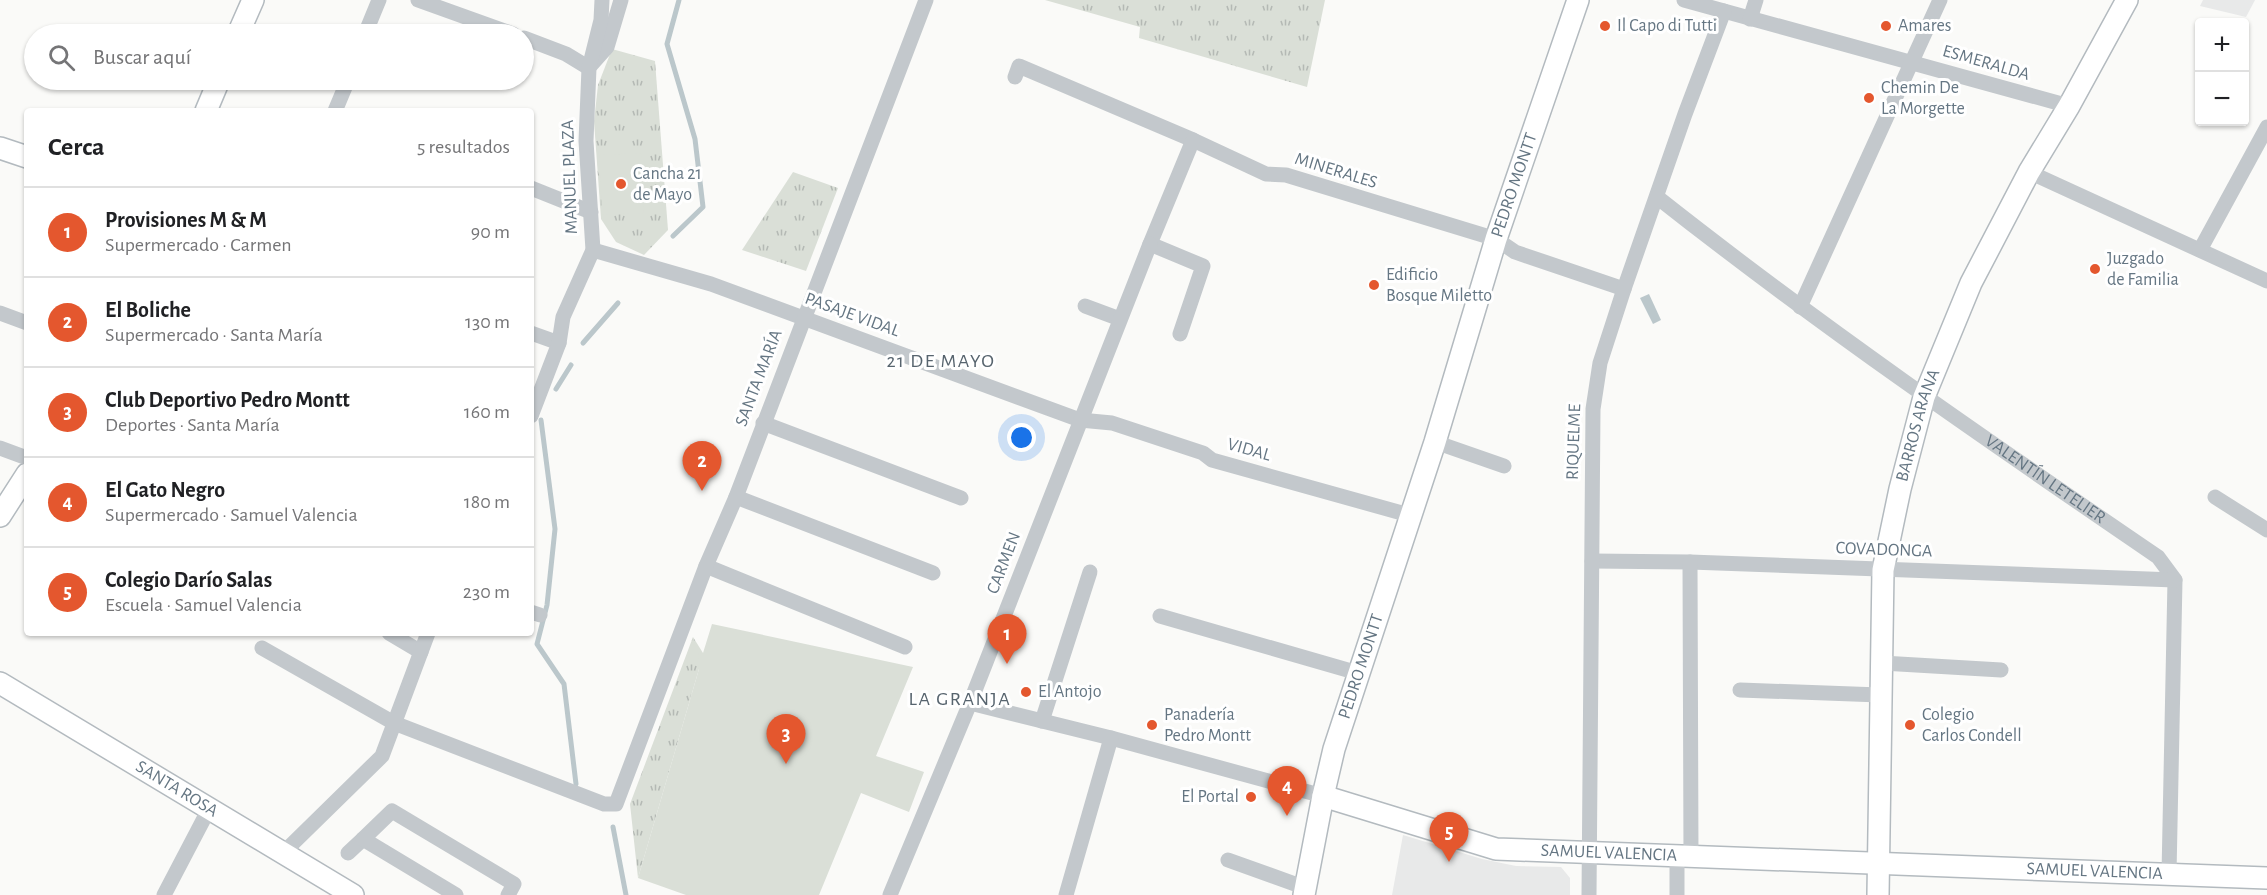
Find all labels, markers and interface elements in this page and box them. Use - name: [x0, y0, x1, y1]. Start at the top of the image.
- place label: Il Capo di Tutti: [1617, 17, 1717, 35]
- place label: Amares: [1898, 17, 1952, 35]
- map controls: [2195, 18, 2249, 126]
- button: +: [2195, 18, 2249, 72]
- marker: Il Capo di Tutti: [1598, 19, 1612, 33]
- marker: Amares: [1879, 19, 1893, 33]
- search box: [24, 24, 534, 90]
- icon: search: [45, 41, 78, 74]
- street label: ESMERALDA: [1940, 42, 2032, 84]
- text: Buscar aquí: [93, 46, 191, 68]
- button: −: [2195, 72, 2249, 126]
- place label: Chemin De La Morgette: [1881, 79, 1965, 118]
- marker: Chemin De La Morgette: [1862, 91, 1876, 105]
- street label: MANUEL PLAZA: [559, 119, 581, 235]
- street label: PEDRO MONTT: [1488, 131, 1541, 240]
- text: Cerca: [48, 134, 105, 160]
- text: 5 resultados: [417, 137, 510, 157]
- street label: MINERALES: [1293, 150, 1379, 192]
- place label: Cancha 21 de Mayo: [633, 165, 702, 204]
- marker: Cancha 21 de Mayo: [614, 177, 628, 191]
- text: Provisiones M & M: [105, 209, 267, 231]
- text: 1: [64, 222, 71, 242]
- text: 90 m: [471, 222, 510, 242]
- text: Supermercado · Carmen: [105, 235, 292, 255]
- place label: Juzgado de Familia: [2107, 250, 2179, 289]
- marker: Juzgado de Familia: [2088, 262, 2102, 276]
- place label: Edificio Bosque Miletto: [1386, 266, 1492, 305]
- marker: Edificio Bosque Miletto: [1367, 278, 1381, 292]
- street label: PASAJE VIDAL: [802, 290, 902, 341]
- text: El Boliche: [105, 299, 191, 321]
- text: 2: [63, 312, 72, 332]
- text: 130 m: [465, 312, 510, 332]
- text: Supermercado · Santa María: [105, 325, 323, 345]
- street label: SANTA MARÍA: [730, 326, 786, 429]
- district label: 21 DE MAYO: [886, 351, 996, 371]
- street label: BARROS ARANA: [1893, 366, 1944, 483]
- text: Club Deportivo Pedro Montt: [105, 389, 350, 411]
- text: 3: [63, 402, 72, 422]
- text: 160 m: [464, 402, 510, 422]
- street label: RIQUELME: [1564, 403, 1584, 480]
- text: Deportes · Santa María: [105, 415, 280, 435]
- your location: [1007, 423, 1036, 452]
- street label: VALENTÍN LETELIER: [1981, 432, 2109, 527]
- street label: VIDAL: [1225, 435, 1273, 465]
- pin: 2: [682, 442, 722, 491]
- text: El Gato Negro: [105, 479, 225, 501]
- text: 4: [62, 492, 73, 512]
- text: 180 m: [464, 492, 510, 512]
- text: Supermercado · Samuel Valencia: [105, 505, 358, 525]
- street label: CARMEN: [984, 529, 1024, 597]
- street label: COVADONGA: [1835, 539, 1933, 561]
- text: Colegio Darío Salas: [105, 569, 272, 591]
- text: 5: [63, 582, 72, 602]
- text: 230 m: [463, 582, 510, 602]
- text: Escuela · Samuel Valencia: [105, 595, 302, 615]
- street label: PEDRO MONTT: [1336, 612, 1387, 721]
- pin: 1: [988, 614, 1026, 664]
- place label: El Antojo: [1038, 683, 1102, 701]
- marker: El Antojo: [1019, 685, 1033, 699]
- district label: LA GRANJA: [909, 689, 1011, 709]
- place label: Panadería Pedro Montt: [1164, 706, 1251, 745]
- place label: Colegio Carlos Condell: [1922, 706, 2022, 745]
- pin: 3: [766, 714, 806, 764]
- marker: Panadería Pedro Montt: [1145, 718, 1159, 732]
- marker: Colegio Carlos Condell: [1903, 718, 1917, 732]
- street label: SANTA ROSA: [132, 758, 221, 821]
- pin: 4: [1268, 766, 1306, 816]
- place label: El Portal: [1181, 788, 1239, 806]
- marker: El Portal: [1244, 790, 1258, 804]
- pin: 5: [1430, 812, 1468, 862]
- street label: SAMUEL VALENCIA: [1540, 842, 1678, 865]
- street label: SAMUEL VALENCIA: [2026, 860, 2164, 883]

